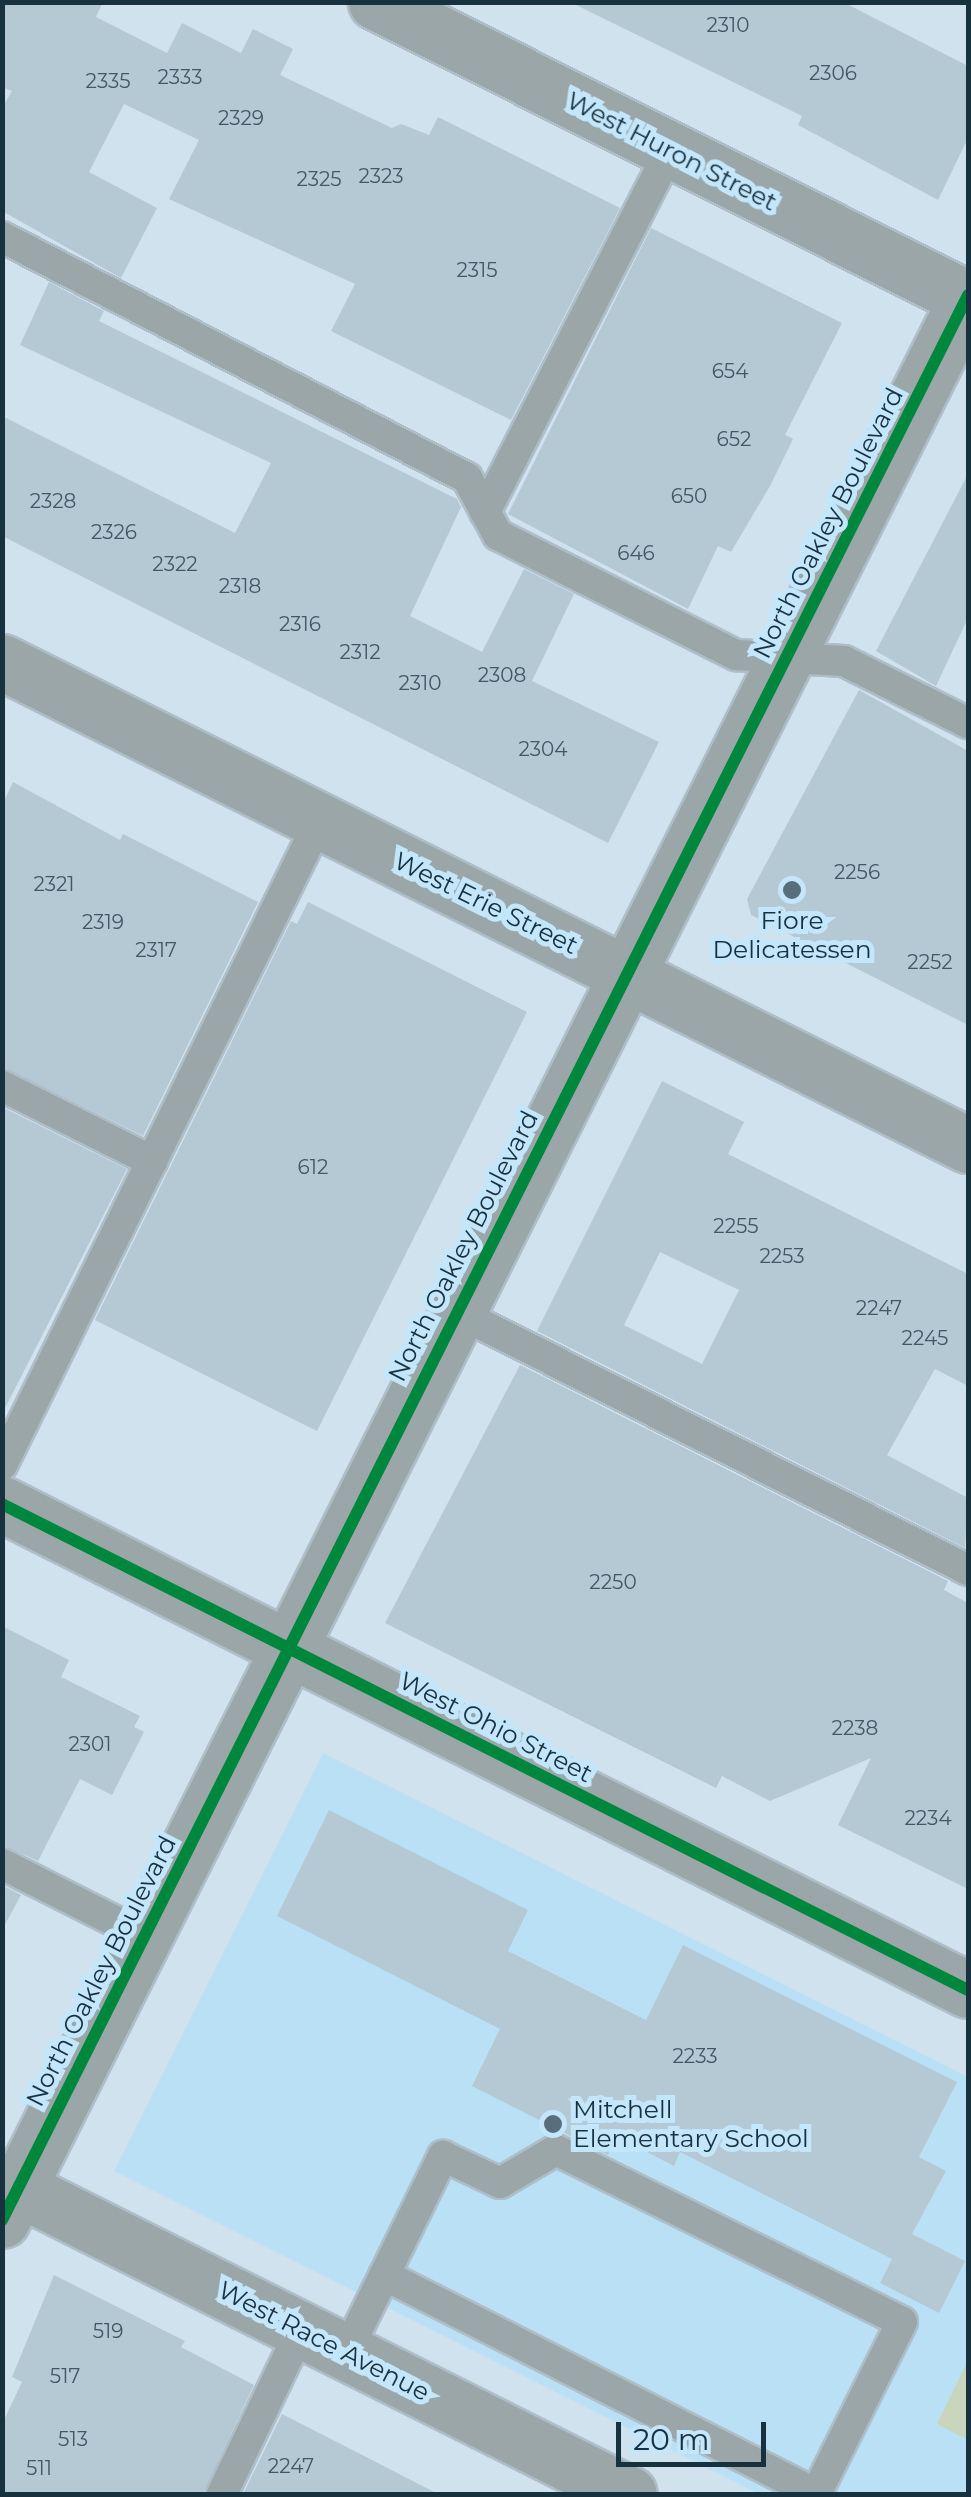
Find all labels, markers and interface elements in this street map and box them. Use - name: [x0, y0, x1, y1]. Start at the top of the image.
- house number: 2310: [706, 13, 750, 37]
- house number: 2306: [809, 61, 857, 85]
- house number: 2333: [158, 65, 202, 89]
- house number: 2335: [86, 69, 130, 93]
- street label: West Huron Street: [562, 85, 782, 217]
- house number: 2329: [218, 106, 264, 130]
- house number: 2323: [358, 164, 404, 188]
- house number: 2325: [296, 167, 342, 191]
- house number: 2315: [456, 258, 498, 282]
- house number: 654: [712, 359, 748, 383]
- street label: North Oakley Boulevard: [747, 383, 909, 663]
- house number: 652: [717, 427, 751, 451]
- house number: 650: [671, 484, 707, 508]
- house number: 2328: [30, 489, 76, 513]
- house number: 2326: [91, 520, 137, 544]
- house number: 646: [617, 541, 655, 565]
- house number: 2322: [152, 552, 198, 576]
- house number: 2318: [219, 574, 261, 598]
- house number: 2316: [279, 612, 321, 636]
- house number: 2312: [339, 640, 381, 664]
- house number: 2308: [478, 663, 526, 687]
- house number: 2310: [398, 671, 442, 695]
- house number: 2304: [518, 737, 568, 761]
- street label: West Erie Street: [389, 845, 583, 961]
- house number: 2256: [834, 860, 880, 884]
- house number: 2321: [33, 872, 75, 896]
- marker: Fiore Delicatessen: [781, 879, 803, 901]
- place label: Fiore Delicatessen: [712, 906, 872, 965]
- house number: 2319: [82, 910, 124, 934]
- house number: 2317: [135, 938, 177, 962]
- house number: 2252: [907, 950, 953, 974]
- street label: North Oakley Boulevard: [382, 1106, 544, 1386]
- house number: 612: [298, 1155, 328, 1179]
- house number: 2255: [713, 1214, 759, 1238]
- house number: 2253: [759, 1244, 805, 1268]
- house number: 2247: [856, 1296, 902, 1320]
- house number: 2245: [902, 1326, 948, 1350]
- house number: 2250: [589, 1570, 637, 1594]
- street label: West Ohio Street: [394, 1665, 598, 1789]
- house number: 2238: [832, 1716, 878, 1740]
- house number: 2301: [68, 1732, 112, 1756]
- house number: 2234: [904, 1806, 952, 1830]
- street label: North Oakley Boulevard: [20, 1831, 182, 2111]
- house number: 2233: [672, 2044, 718, 2068]
- place label: Mitchell Elementary School: [573, 2095, 809, 2154]
- marker: Mitchell Elementary School: [542, 2113, 564, 2135]
- street label: West Race Avenue: [213, 2275, 435, 2407]
- house number: 519: [93, 2319, 123, 2343]
- house number: 517: [50, 2364, 80, 2388]
- scale bar: [621, 2402, 771, 2464]
- text: 20 m: [633, 2421, 710, 2458]
- house number: 513: [58, 2427, 88, 2451]
- house number: 2247: [268, 2454, 314, 2478]
- house number: 511: [26, 2456, 52, 2480]

